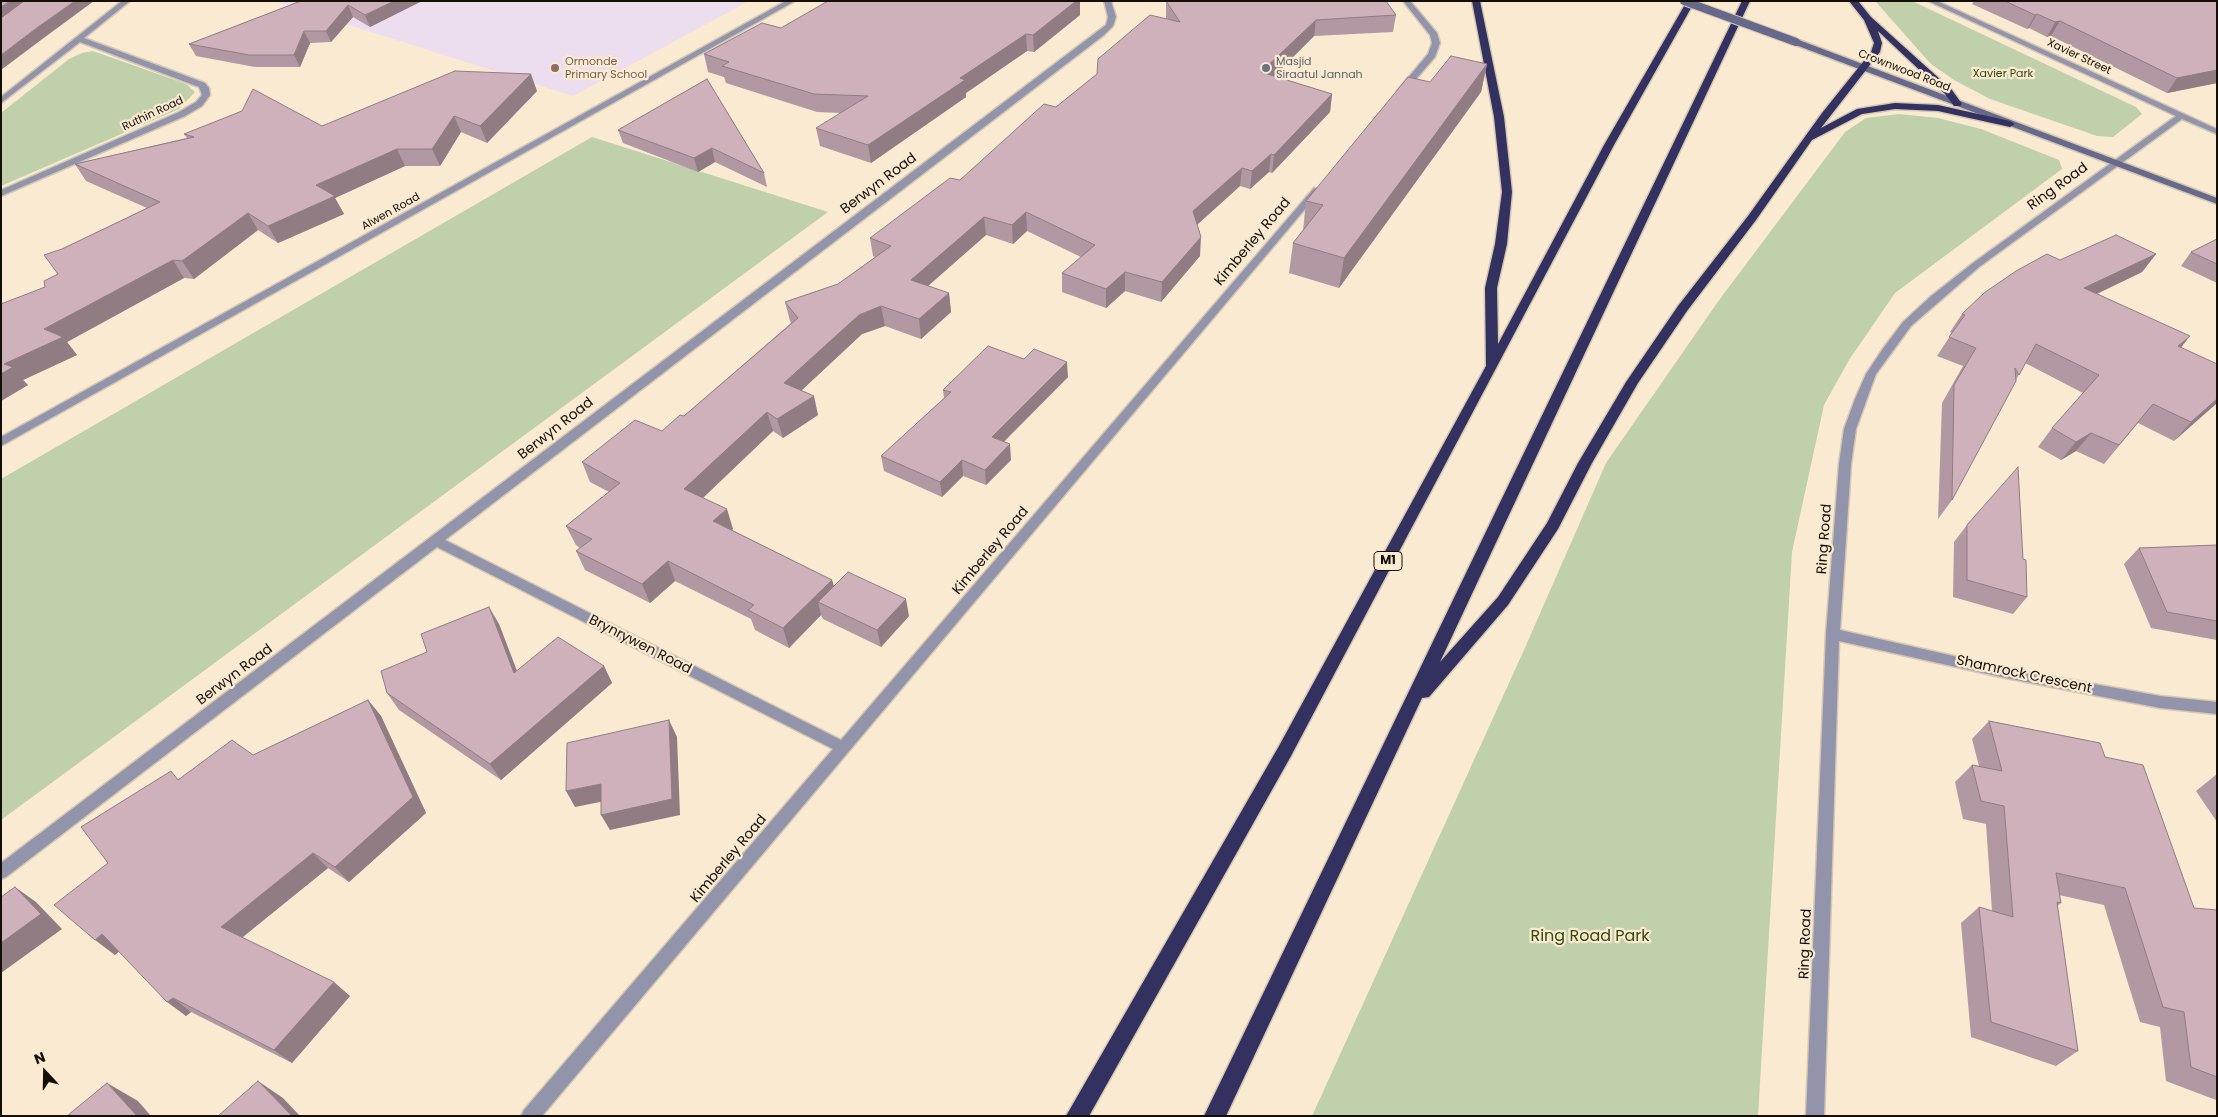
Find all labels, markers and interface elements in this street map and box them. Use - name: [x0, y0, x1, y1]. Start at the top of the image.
- street label: Xavier Street: [2045, 36, 2113, 78]
- street label: Crownwood Road: [1856, 47, 1952, 95]
- place label: Ormonde Primary School: [565, 55, 647, 81]
- place label: Masjid Siraatul Jannah: [1276, 55, 1363, 81]
- marker: Ormonde Primary School: [549, 62, 561, 74]
- marker: Masjid Siraatul Jannah: [1260, 62, 1272, 74]
- park label: Xavier Park: [1973, 67, 2033, 81]
- street label: Ruthin Road: [120, 94, 186, 134]
- street label: Berwyn Road: [838, 150, 920, 218]
- street label: Ring Road: [2025, 159, 2091, 215]
- street label: Alwen Road: [360, 191, 422, 233]
- street label: Kimberley Road: [1211, 195, 1295, 289]
- street label: Berwyn Road: [515, 394, 597, 464]
- street label: Ring Road: [1814, 503, 1836, 575]
- street label: Kimberley Road: [949, 504, 1033, 598]
- road number: M1: [1374, 552, 1402, 570]
- street label: Brynrywen Road: [586, 612, 694, 678]
- street label: Berwyn Road: [194, 641, 276, 709]
- street label: Shamrock Crescent: [1955, 652, 2093, 698]
- street label: Kimberley Road: [687, 812, 771, 906]
- street label: Ring Road: [1796, 908, 1816, 980]
- park label: Ring Road Park: [1530, 927, 1650, 947]
- north arrow: [20, 1047, 70, 1097]
- text: N: [31, 1047, 48, 1069]

